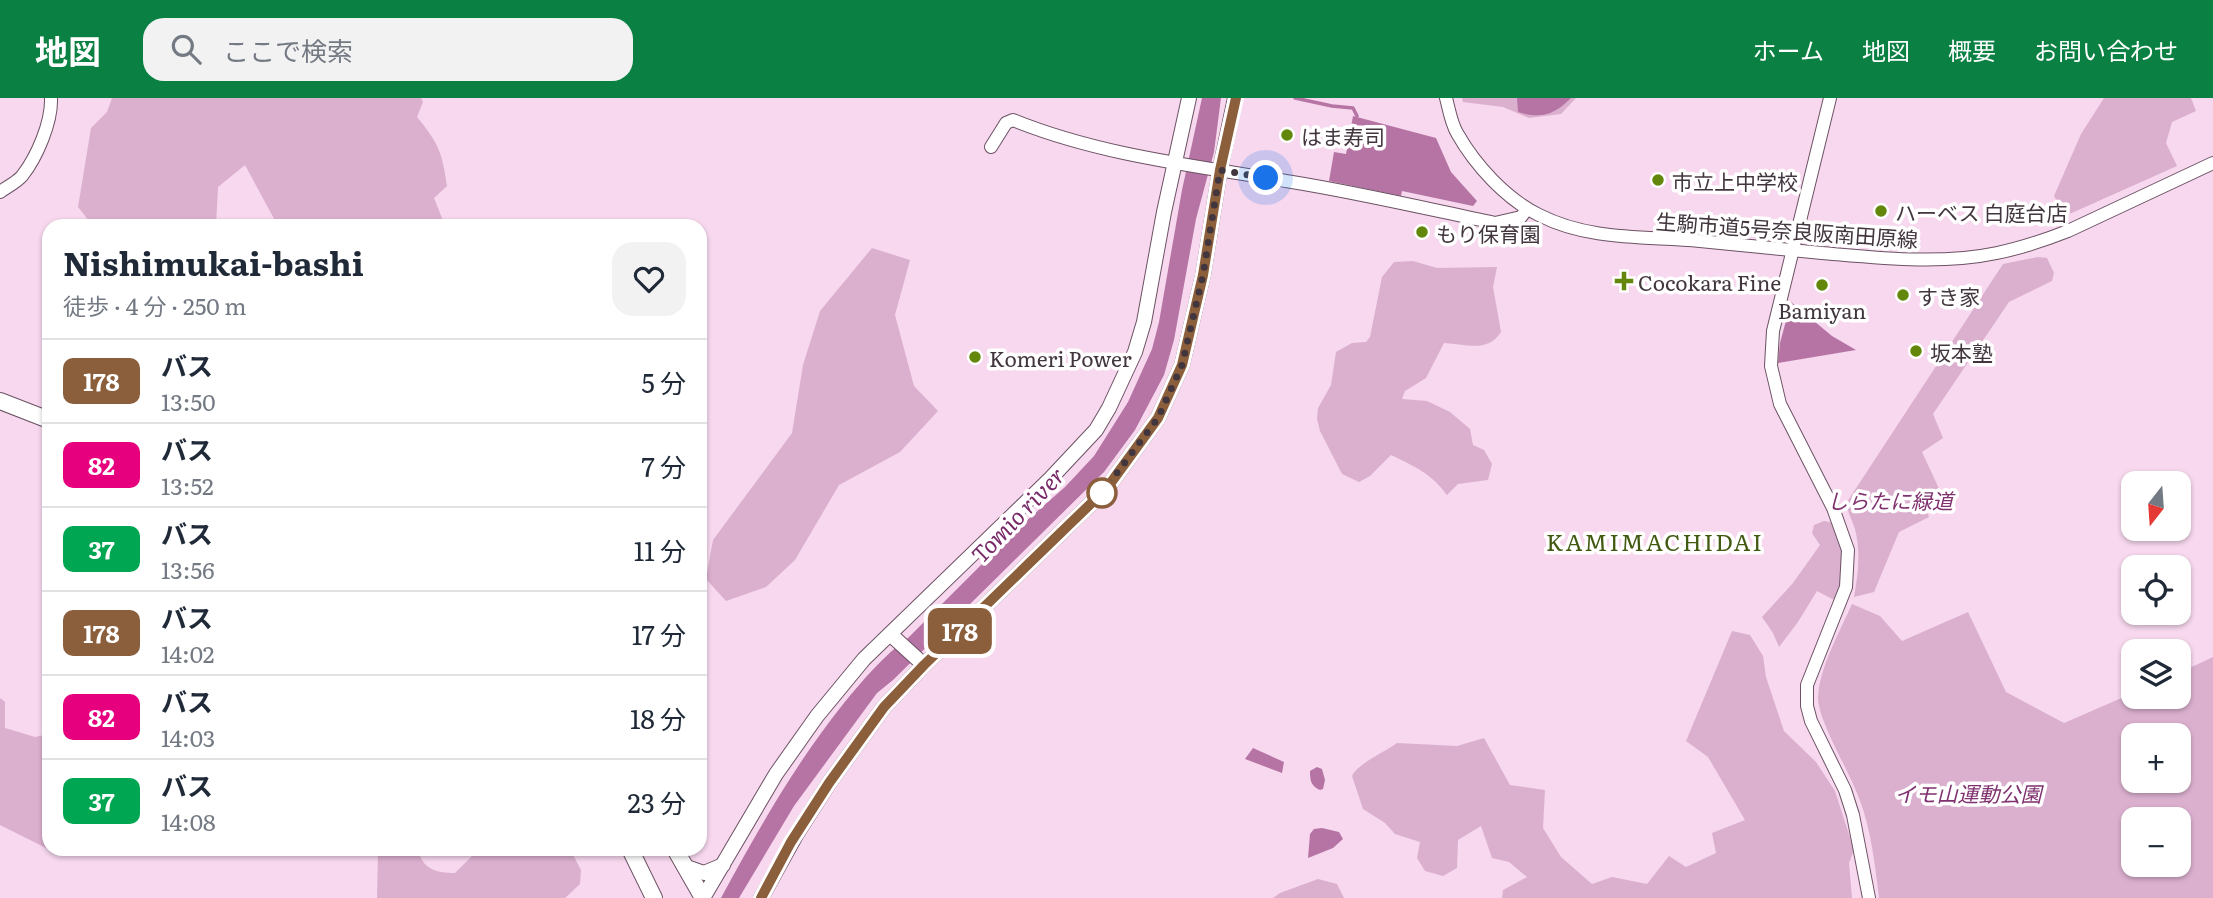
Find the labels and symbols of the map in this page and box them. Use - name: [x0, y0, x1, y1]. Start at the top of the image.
- place label: はま寿司: [1301, 120, 1385, 151]
- marker: はま寿司: [1279, 127, 1295, 143]
- your location: [1248, 160, 1283, 195]
- place label: 市立上中学校: [1672, 165, 1798, 196]
- marker: 市立上中学校: [1650, 172, 1666, 188]
- place label: ハーベス 白庭台店: [1895, 196, 2068, 227]
- marker: ハーベス 白庭台店: [1873, 203, 1889, 219]
- street label: 生駒市道5号奈良阪南田原線: [1655, 204, 1919, 254]
- place label: もり保育園: [1436, 217, 1541, 248]
- marker: もり保育園: [1414, 224, 1430, 240]
- place label: Cocokara Fine: [1638, 266, 1781, 297]
- marker: Cocokara Fine: [1616, 273, 1632, 289]
- marker: Bamiyan: [1814, 277, 1830, 293]
- place label: すき家: [1917, 280, 1980, 311]
- marker: すき家: [1895, 287, 1911, 303]
- place label: Bamiyan: [1778, 294, 1866, 325]
- place label: 坂本塾: [1930, 336, 1993, 367]
- place label: Komeri Power: [989, 342, 1132, 373]
- marker: 坂本塾: [1908, 343, 1924, 359]
- marker: Komeri Power: [967, 349, 983, 365]
- water label: Tomio river: [963, 458, 1071, 570]
- north arrow: [2121, 471, 2191, 541]
- unlabelled marker: [1087, 478, 1117, 508]
- park label: しらたに緑道: [1827, 484, 1956, 515]
- district label: KAMIMACHIDAI: [1546, 524, 1764, 558]
- line badge: 178: [920, 608, 1000, 654]
- park label: イモ山運動公園: [1895, 777, 2044, 808]

